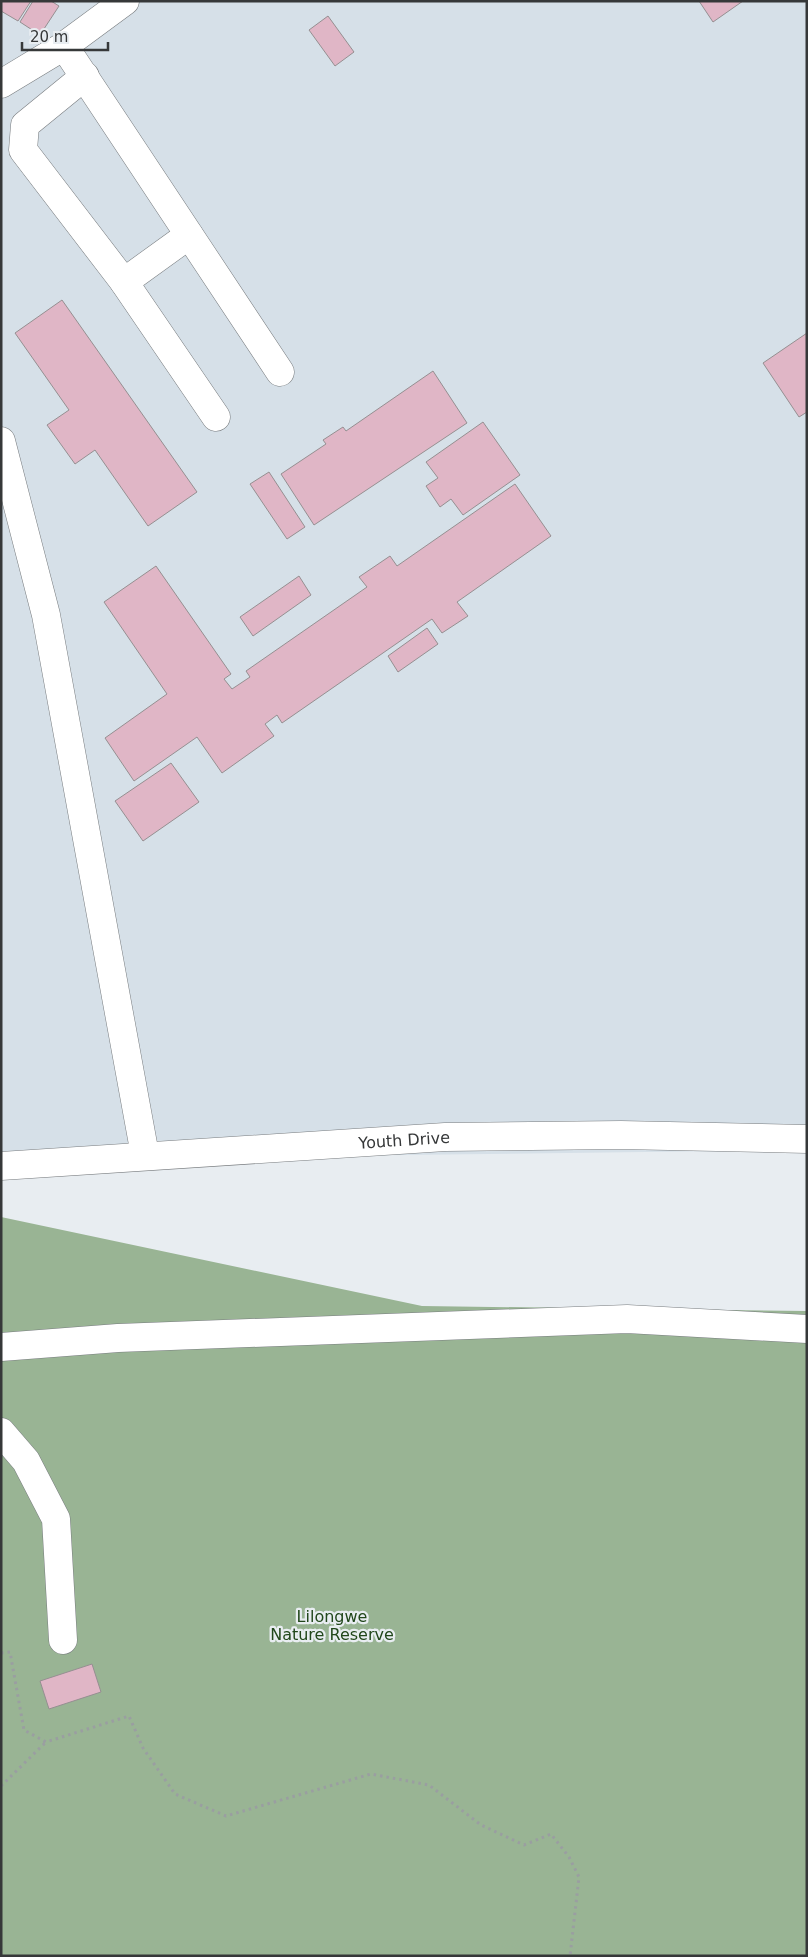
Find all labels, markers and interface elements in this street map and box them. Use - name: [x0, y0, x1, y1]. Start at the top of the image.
- scale bar: [22, 20, 109, 52]
- text: 20 m: [30, 28, 68, 46]
- street label: Youth Drive: [357, 1128, 450, 1153]
- park label: Lilongwe Nature Reserve: [270, 1607, 394, 1644]

